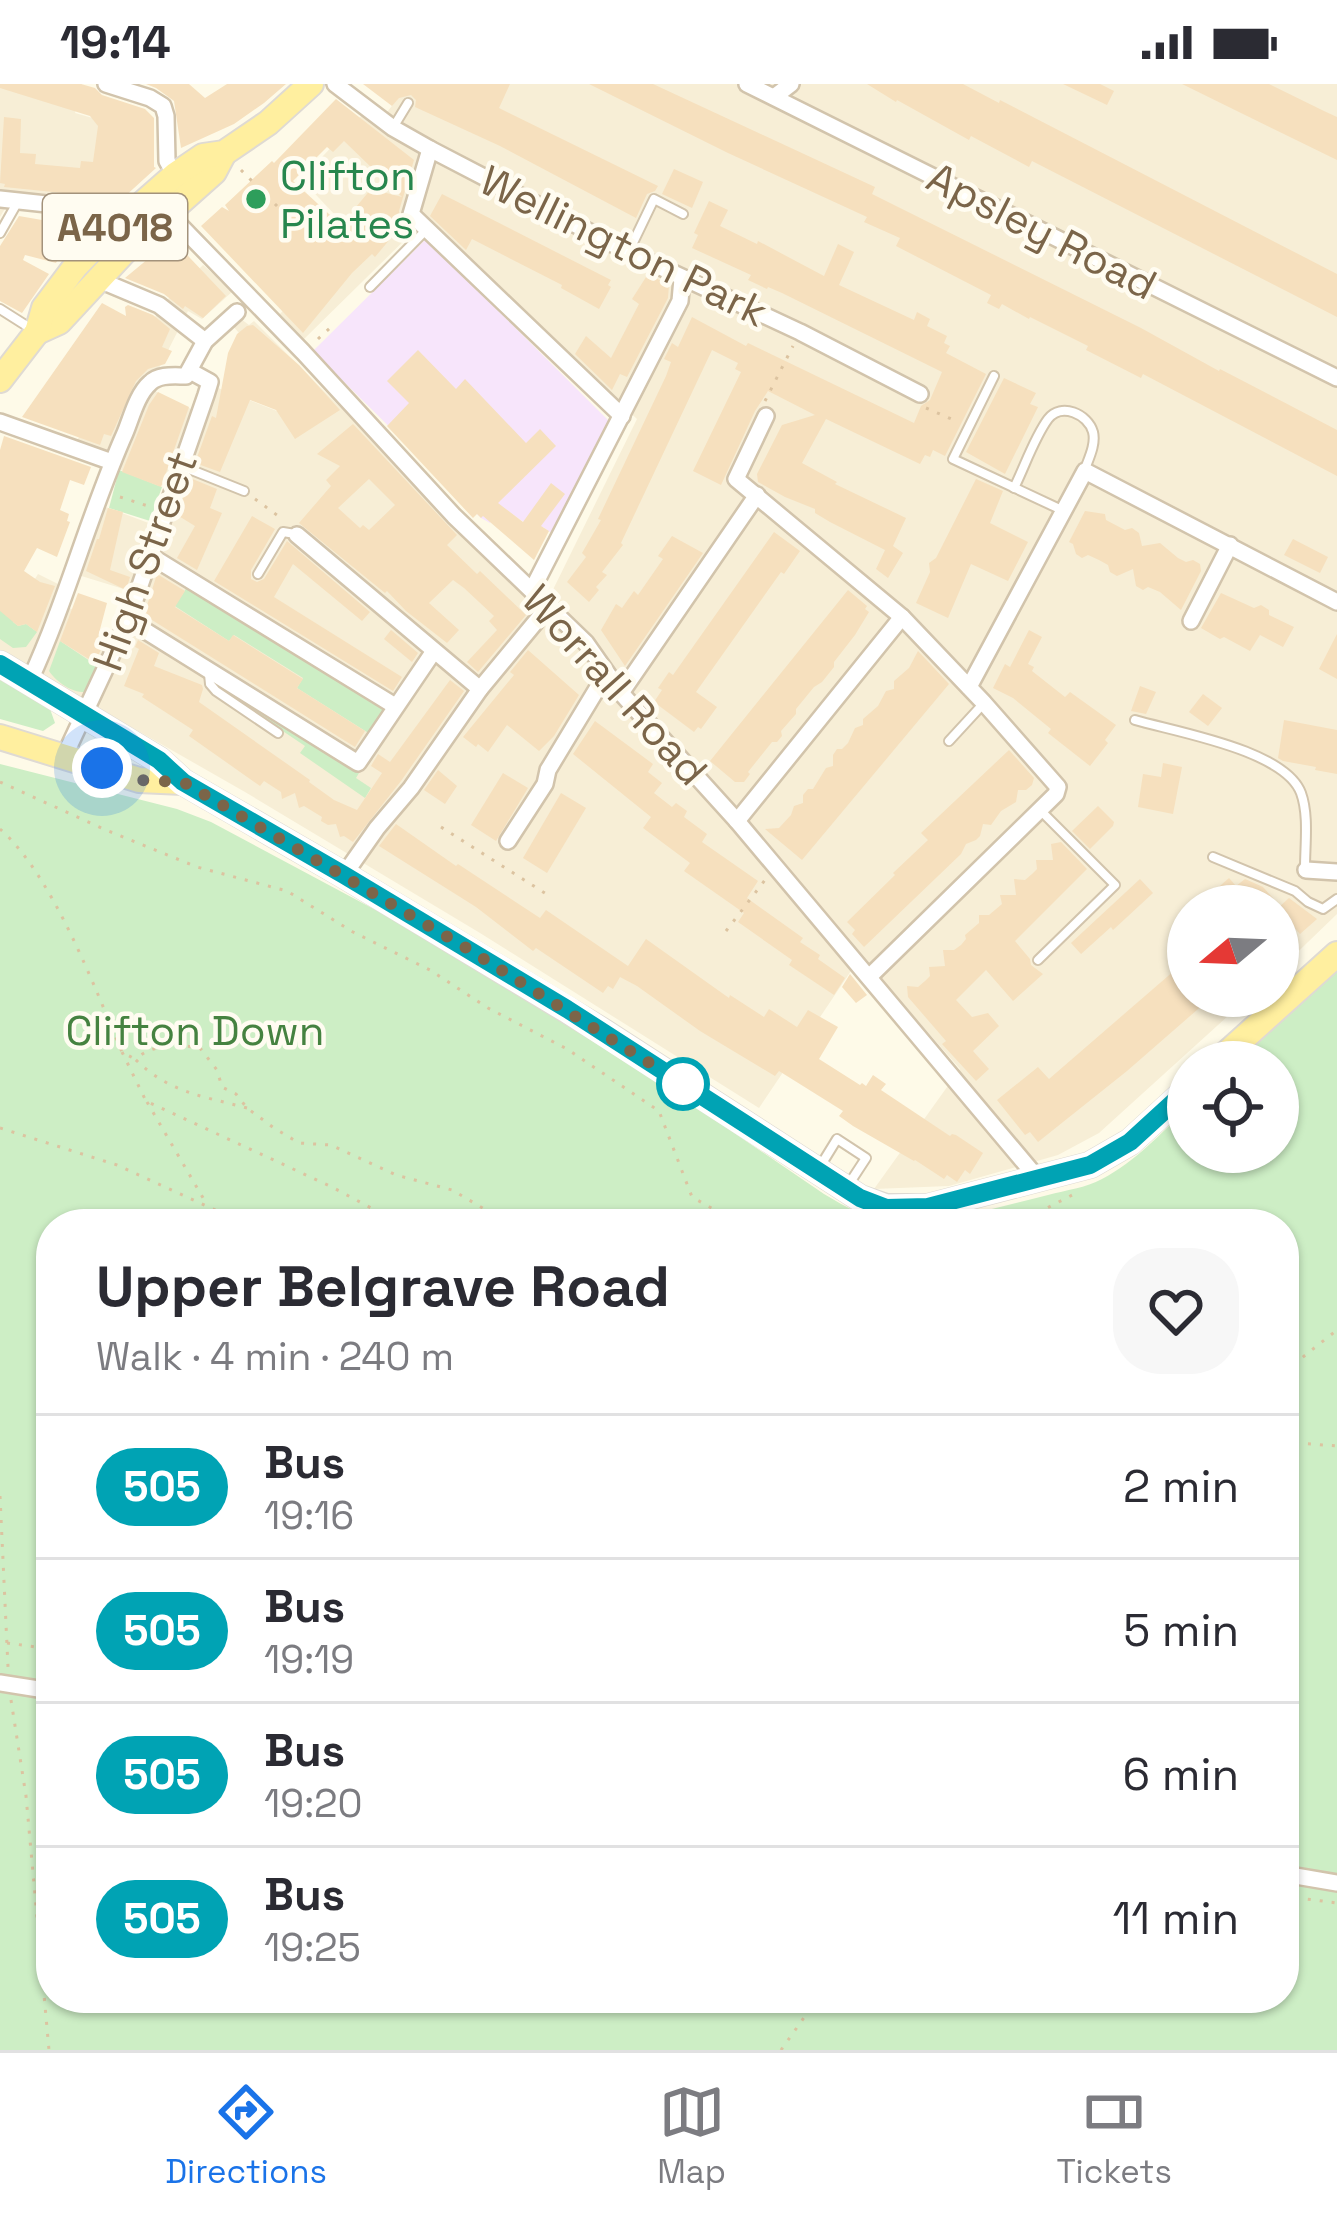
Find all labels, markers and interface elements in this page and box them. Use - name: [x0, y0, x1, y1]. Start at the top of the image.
- text: 19:14: [60, 14, 171, 71]
- place label: Clifton Pilates: [280, 149, 416, 250]
- street label: Apsley Road: [918, 151, 1166, 311]
- street label: Wellington Park: [472, 154, 776, 338]
- marker: Clifton Pilates: [243, 186, 269, 212]
- road number: A4018: [43, 194, 187, 260]
- street label: High Street: [81, 444, 209, 678]
- street label: Worrall Road: [511, 574, 719, 796]
- your location: [72, 738, 132, 798]
- north arrow: [1167, 885, 1299, 1017]
- map controls: [1167, 885, 1299, 1173]
- park label: Clifton Down: [65, 1004, 325, 1057]
- button: locate: [1167, 1041, 1299, 1173]
- unlabelled marker: [658, 1059, 708, 1109]
- button: heart: [1113, 1248, 1239, 1374]
- text: Upper Belgrave Road: [96, 1250, 670, 1323]
- text: Walk · 4 min · 240 m: [96, 1332, 454, 1381]
- text: Bus: [264, 1434, 345, 1491]
- text: 2 min: [1123, 1458, 1239, 1515]
- text: 505: [123, 1460, 201, 1513]
- text: 19:16: [264, 1491, 354, 1540]
- text: Bus: [264, 1578, 345, 1635]
- text: 5 min: [1123, 1602, 1239, 1659]
- text: 505: [123, 1604, 201, 1657]
- text: 19:19: [264, 1635, 354, 1684]
- text: Bus: [264, 1722, 345, 1779]
- text: 6 min: [1123, 1746, 1239, 1803]
- text: 505: [123, 1748, 201, 1801]
- text: 19:20: [264, 1779, 363, 1828]
- text: Bus: [264, 1866, 345, 1923]
- text: 11 min: [1113, 1890, 1239, 1947]
- text: 505: [123, 1892, 201, 1945]
- text: 19:25: [264, 1923, 361, 1972]
- tab: Directions: [165, 2079, 327, 2193]
- tab: Map: [657, 2079, 726, 2193]
- tab: Tickets: [1057, 2079, 1172, 2193]

